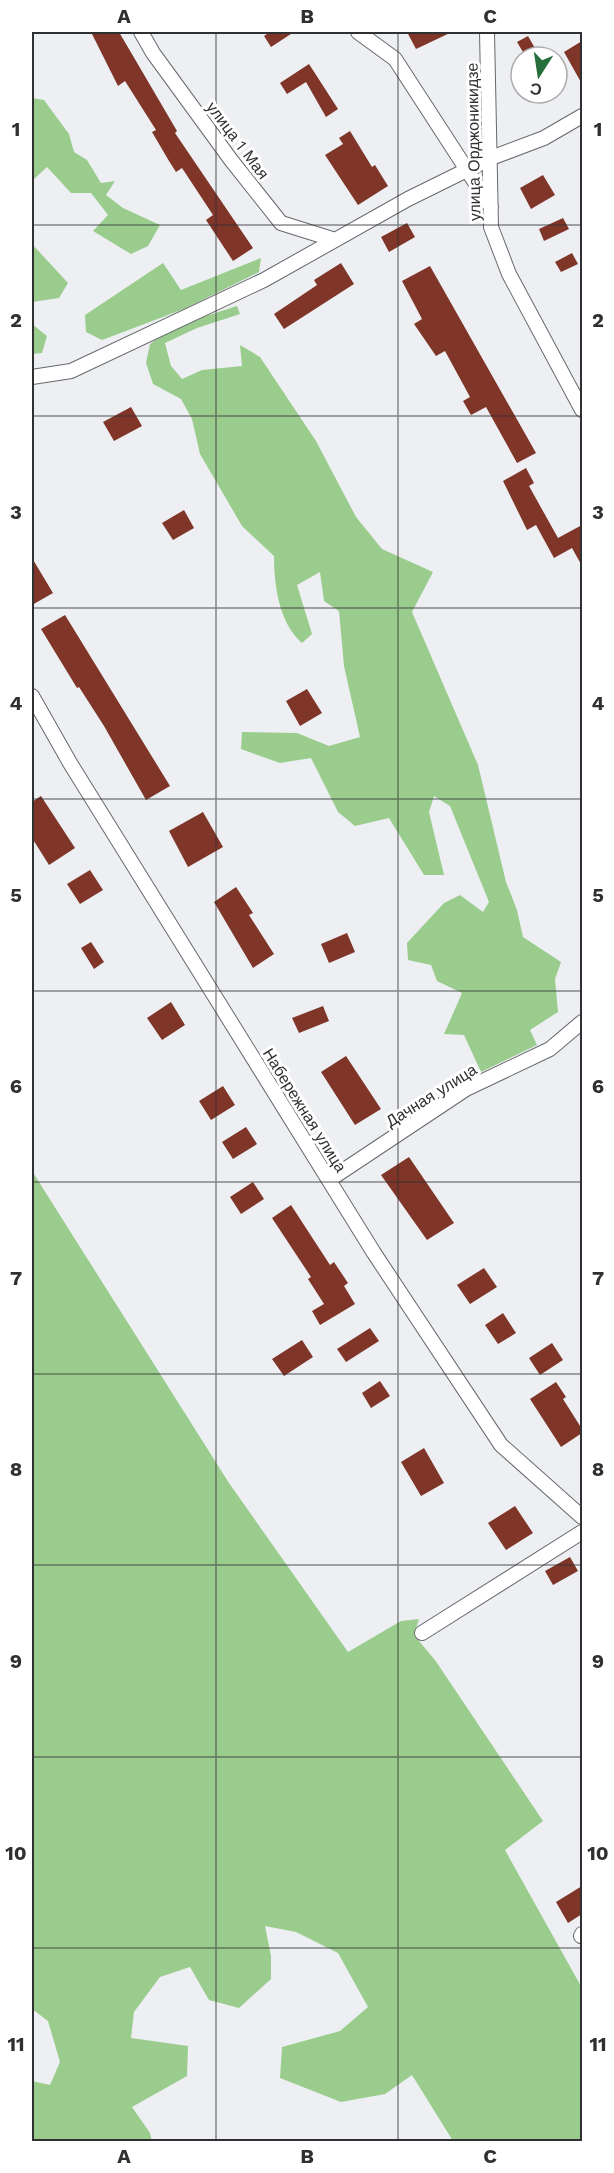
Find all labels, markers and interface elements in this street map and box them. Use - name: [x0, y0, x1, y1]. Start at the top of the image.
- text: A: [117, 4, 131, 28]
- text: B: [300, 4, 314, 28]
- text: C: [483, 4, 497, 28]
- north arrow: [509, 45, 569, 105]
- street label: улица Орджоникидзе: [463, 63, 484, 221]
- text: С: [528, 79, 544, 100]
- street label: улица 1 Мая: [202, 98, 273, 183]
- text: 1: [12, 117, 20, 141]
- text: 1: [594, 117, 602, 141]
- text: 2: [10, 308, 22, 332]
- text: 2: [592, 308, 604, 332]
- text: 3: [10, 500, 22, 524]
- text: 3: [592, 500, 604, 524]
- text: 4: [10, 691, 23, 715]
- text: 4: [592, 691, 605, 715]
- text: 5: [10, 883, 22, 907]
- text: 5: [592, 883, 604, 907]
- street label: Набережная улица: [259, 1045, 350, 1176]
- street label: Дачная улица: [382, 1060, 480, 1131]
- text: 6: [10, 1074, 22, 1098]
- text: 6: [592, 1074, 604, 1098]
- text: 7: [10, 1266, 22, 1290]
- text: 7: [592, 1266, 604, 1290]
- text: 8: [10, 1457, 22, 1481]
- text: 8: [592, 1457, 604, 1481]
- text: 9: [10, 1649, 22, 1673]
- text: 9: [592, 1649, 604, 1673]
- text: 10: [5, 1841, 27, 1865]
- text: 10: [587, 1841, 609, 1865]
- text: 11: [7, 2032, 25, 2056]
- text: 11: [589, 2032, 607, 2056]
- text: A: [117, 2144, 131, 2168]
- text: B: [300, 2144, 314, 2168]
- text: C: [483, 2144, 497, 2168]

